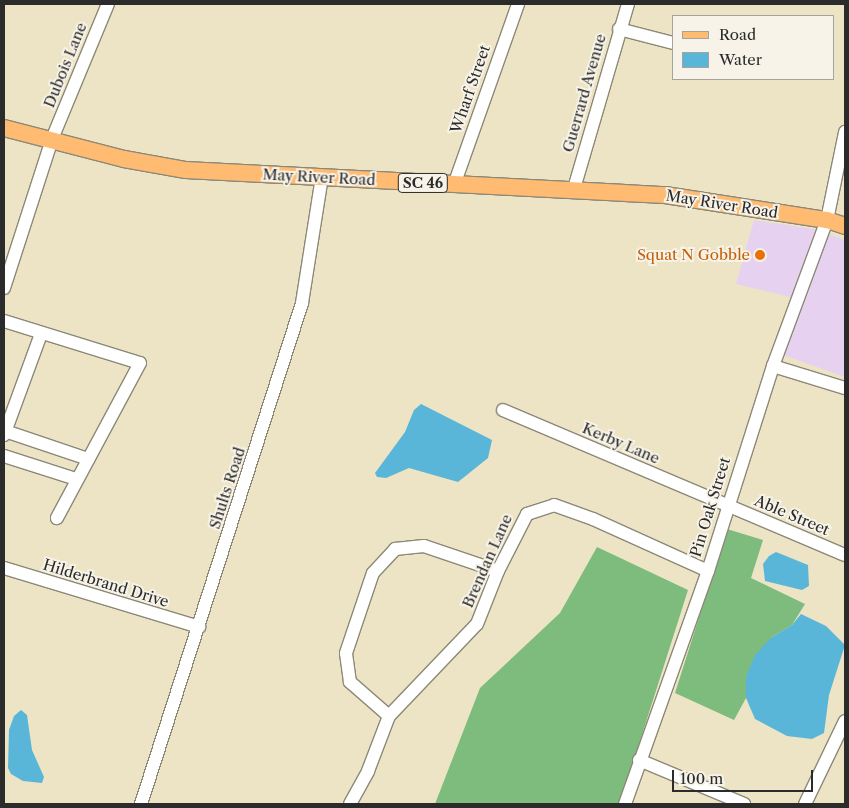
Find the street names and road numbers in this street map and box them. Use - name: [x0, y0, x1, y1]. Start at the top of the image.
- street label: Dubois Lane: [40, 20, 90, 110]
- street label: Guerrard Avenue: [558, 32, 610, 154]
- street label: Wharf Street: [446, 42, 494, 136]
- street label: May River Road: [262, 165, 376, 189]
- road number: SC 46: [397, 172, 449, 194]
- street label: May River Road: [664, 186, 780, 222]
- street label: Kerby Lane: [579, 419, 663, 467]
- street label: Shults Road: [205, 445, 249, 531]
- street label: Pin Oak Street: [686, 455, 734, 559]
- street label: Able Street: [752, 491, 832, 539]
- street label: Brendan Lane: [458, 512, 516, 610]
- street label: Hilderbrand Drive: [41, 555, 171, 611]

